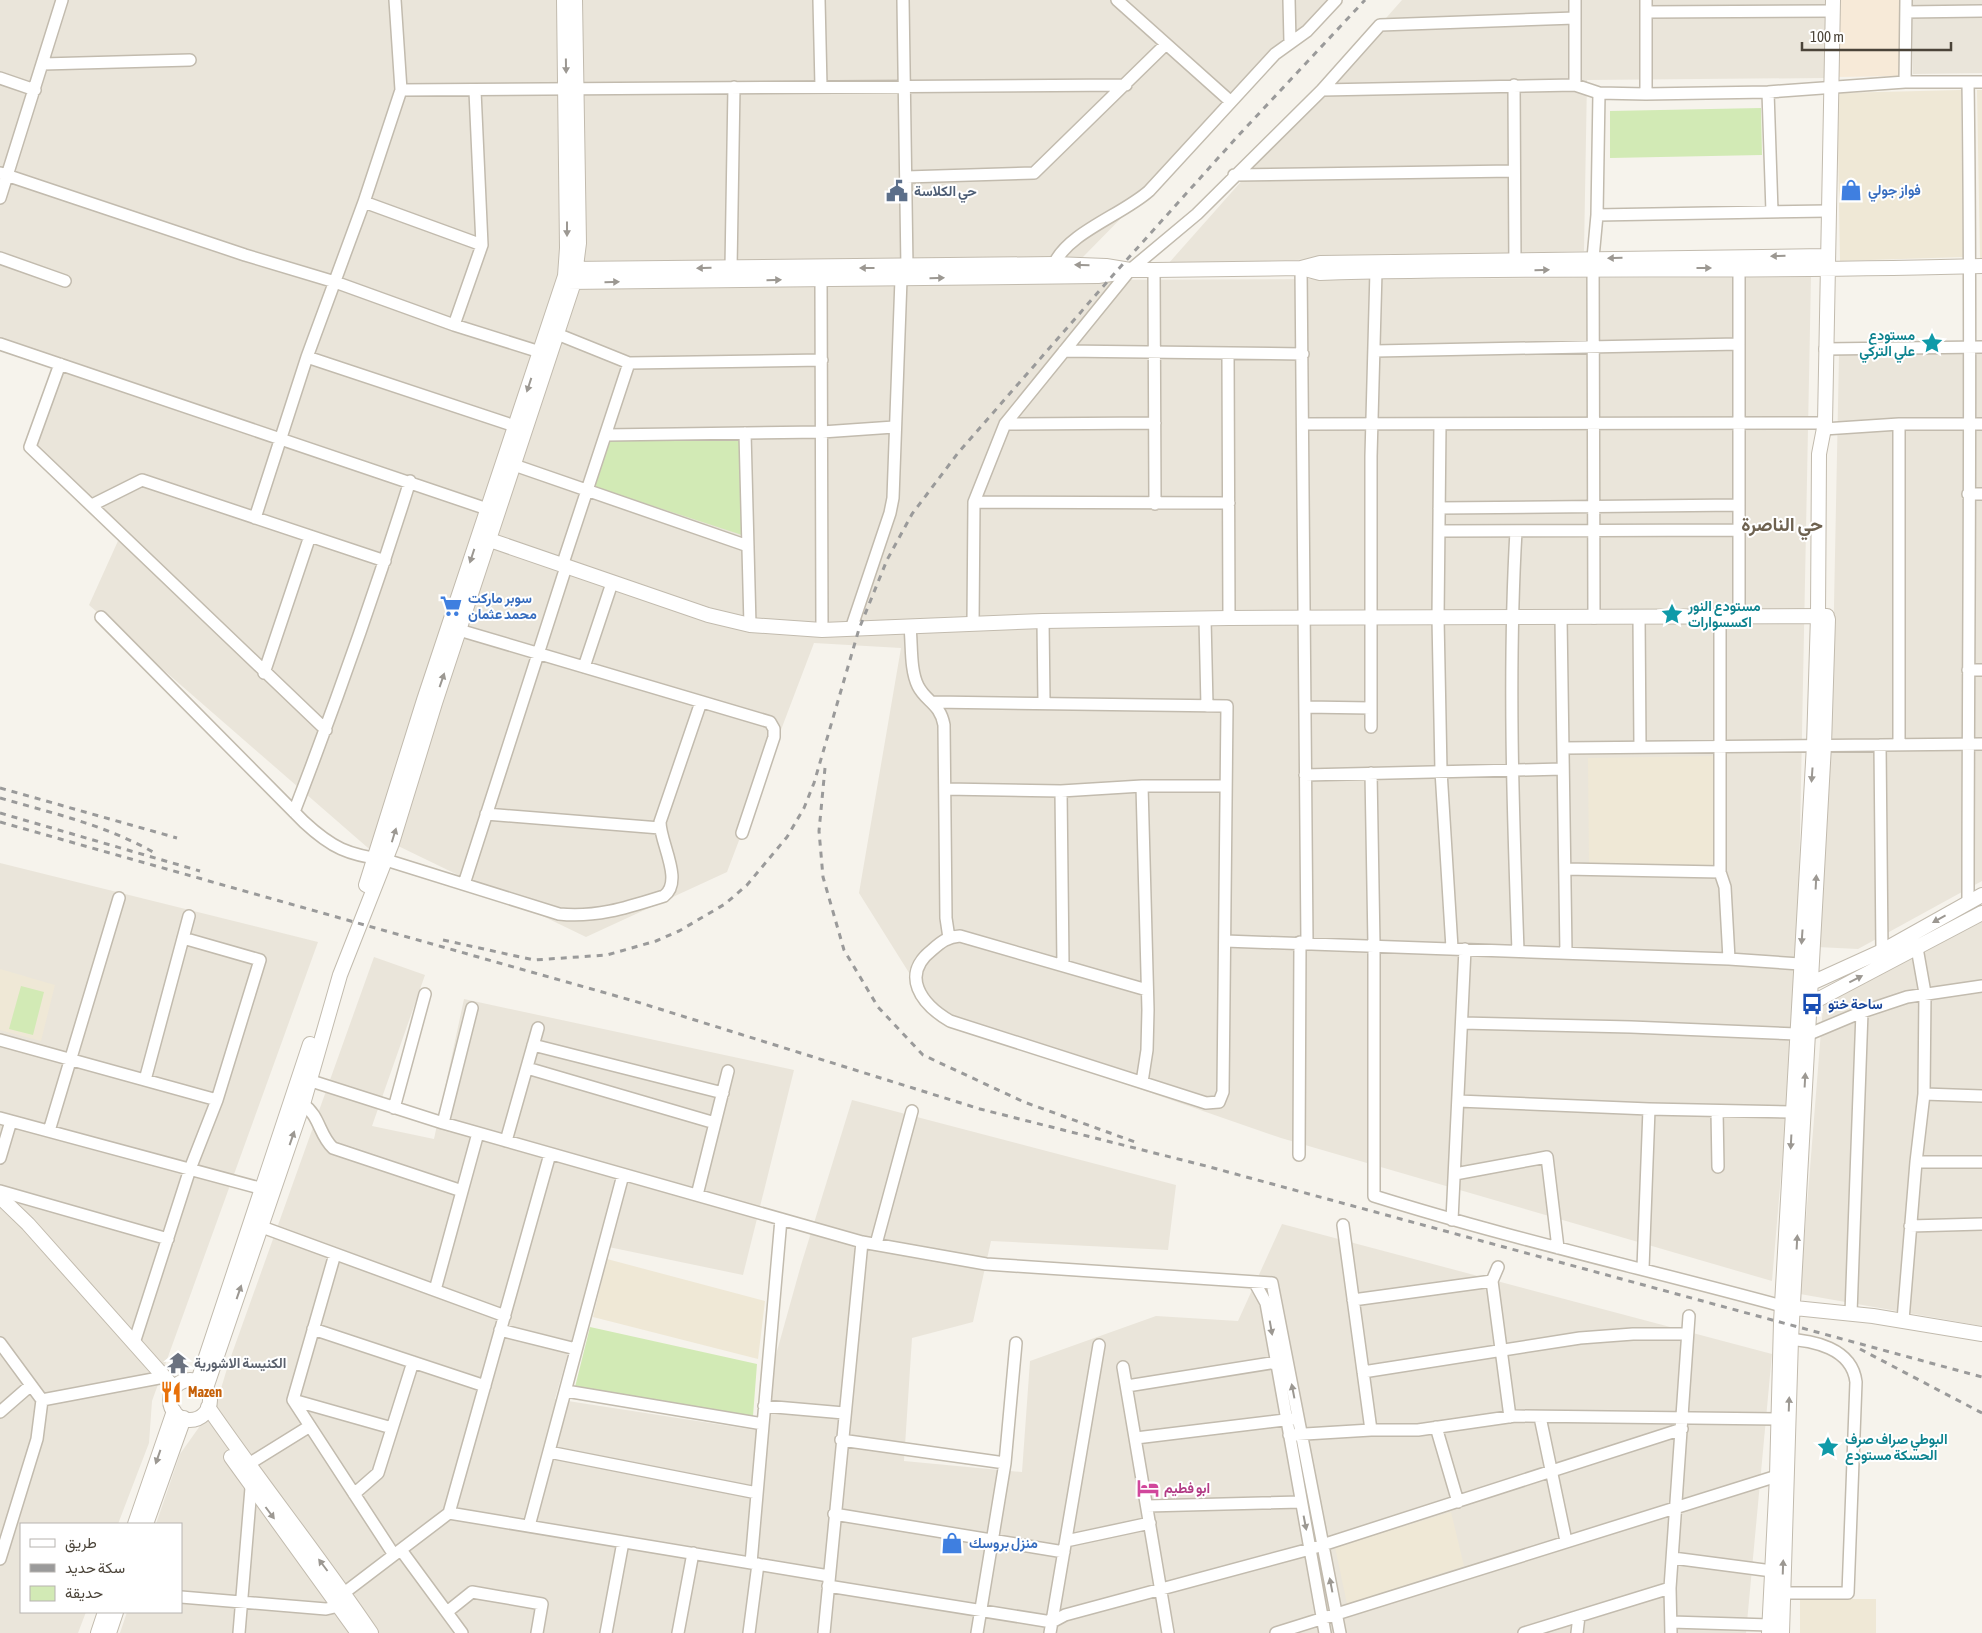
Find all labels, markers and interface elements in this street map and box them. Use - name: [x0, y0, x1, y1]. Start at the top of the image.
- scale bar: [1802, 20, 1951, 52]
- text: 100 m: [1810, 28, 1844, 45]
- one-way arrow: [562, 58, 570, 74]
- shop icon: فواز جولي: [1838, 177, 1864, 203]
- public building icon: حي الكلاسة: [884, 178, 910, 204]
- place label: فواز جولي: [1868, 182, 1921, 202]
- place label: حي الكلاسة: [914, 183, 977, 203]
- one-way arrow: [563, 221, 571, 237]
- one-way arrow: [1769, 252, 1785, 260]
- one-way arrow: [1607, 254, 1623, 262]
- one-way arrow: [1073, 261, 1089, 269]
- one-way arrow: [696, 264, 712, 272]
- one-way arrow: [859, 264, 875, 272]
- one-way arrow: [1696, 264, 1712, 272]
- one-way arrow: [1534, 265, 1550, 273]
- one-way arrow: [929, 274, 945, 282]
- one-way arrow: [766, 276, 782, 284]
- one-way arrow: [604, 278, 620, 286]
- place label: مستودع علي التركي: [1859, 327, 1915, 363]
- place icon: مستودع علي التركي: [1919, 330, 1945, 356]
- one-way arrow: [524, 378, 532, 393]
- district label: حي الناصرة: [1741, 513, 1823, 541]
- one-way arrow: [468, 549, 476, 564]
- place label: سوبر ماركت محمد عثمان: [468, 590, 537, 622]
- supermarket icon: سوبر ماركت محمد عثمان: [438, 593, 464, 619]
- place label: مستودع النور اكسسوارات: [1687, 598, 1761, 631]
- place icon: مستودع النور اكسسوارات: [1659, 601, 1685, 627]
- one-way arrow: [439, 672, 447, 687]
- one-way arrow: [1807, 767, 1815, 783]
- one-way arrow: [391, 828, 399, 843]
- one-way arrow: [1813, 874, 1821, 890]
- one-way arrow: [1932, 915, 1947, 923]
- one-way arrow: [1797, 929, 1805, 945]
- one-way arrow: [1849, 975, 1863, 983]
- bus stop icon: ساحة ختو: [1799, 991, 1825, 1017]
- place label: ساحة ختو: [1828, 996, 1883, 1013]
- one-way arrow: [1801, 1072, 1809, 1088]
- one-way arrow: [288, 1130, 296, 1145]
- one-way arrow: [1786, 1134, 1794, 1150]
- one-way arrow: [1793, 1234, 1801, 1250]
- one-way arrow: [235, 1284, 243, 1299]
- one-way arrow: [1267, 1321, 1275, 1337]
- temple icon: الكنيسة الاشورية: [165, 1350, 191, 1376]
- place label: الكنيسة الاشورية: [194, 1355, 286, 1372]
- restaurant icon: Mazen: [158, 1379, 184, 1405]
- one-way arrow: [1289, 1383, 1297, 1399]
- place label: Mazen: [188, 1384, 222, 1400]
- one-way arrow: [1785, 1396, 1793, 1412]
- place label: البوطي صراف صرف الحسكة مستودع: [1845, 1431, 1948, 1465]
- place icon: البوطي صراف صرف الحسكة مستودع: [1815, 1434, 1841, 1460]
- one-way arrow: [154, 1450, 162, 1465]
- hotel icon: ابو فطيم: [1135, 1475, 1161, 1501]
- place label: ابو فطيم: [1164, 1480, 1210, 1497]
- one-way arrow: [265, 1506, 275, 1520]
- one-way arrow: [1301, 1515, 1309, 1531]
- legend: [20, 1523, 182, 1613]
- shop icon: منزل بروسك: [939, 1530, 965, 1556]
- text: طريق: [65, 1534, 97, 1553]
- place label: منزل بروسك: [969, 1535, 1038, 1552]
- text: سكة حديد: [65, 1559, 125, 1577]
- one-way arrow: [317, 1559, 328, 1572]
- one-way arrow: [1780, 1559, 1788, 1575]
- one-way arrow: [1326, 1577, 1334, 1593]
- text: حديقة: [65, 1584, 103, 1602]

